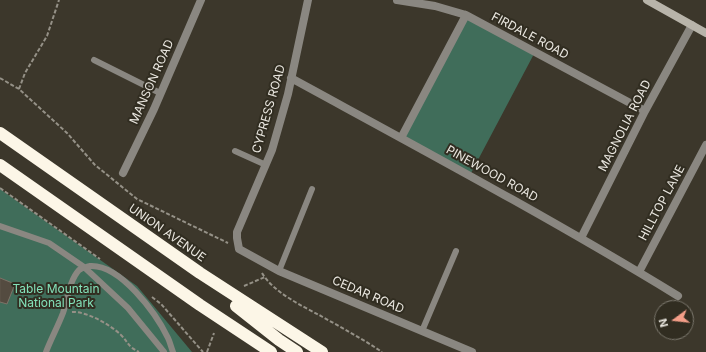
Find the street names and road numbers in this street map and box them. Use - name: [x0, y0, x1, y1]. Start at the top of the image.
- street label: FIRDALE ROAD: [489, 10, 571, 62]
- street label: MANSON ROAD: [127, 38, 177, 126]
- street label: CYPRESS ROAD: [249, 63, 289, 155]
- street label: MAGNOLIA ROAD: [596, 78, 654, 174]
- street label: PINEWOOD ROAD: [444, 143, 540, 205]
- street label: HILLTOP LANE: [636, 163, 688, 243]
- street label: UNION AVENUE: [126, 201, 208, 265]
- street label: CEDAR ROAD: [330, 273, 406, 317]

